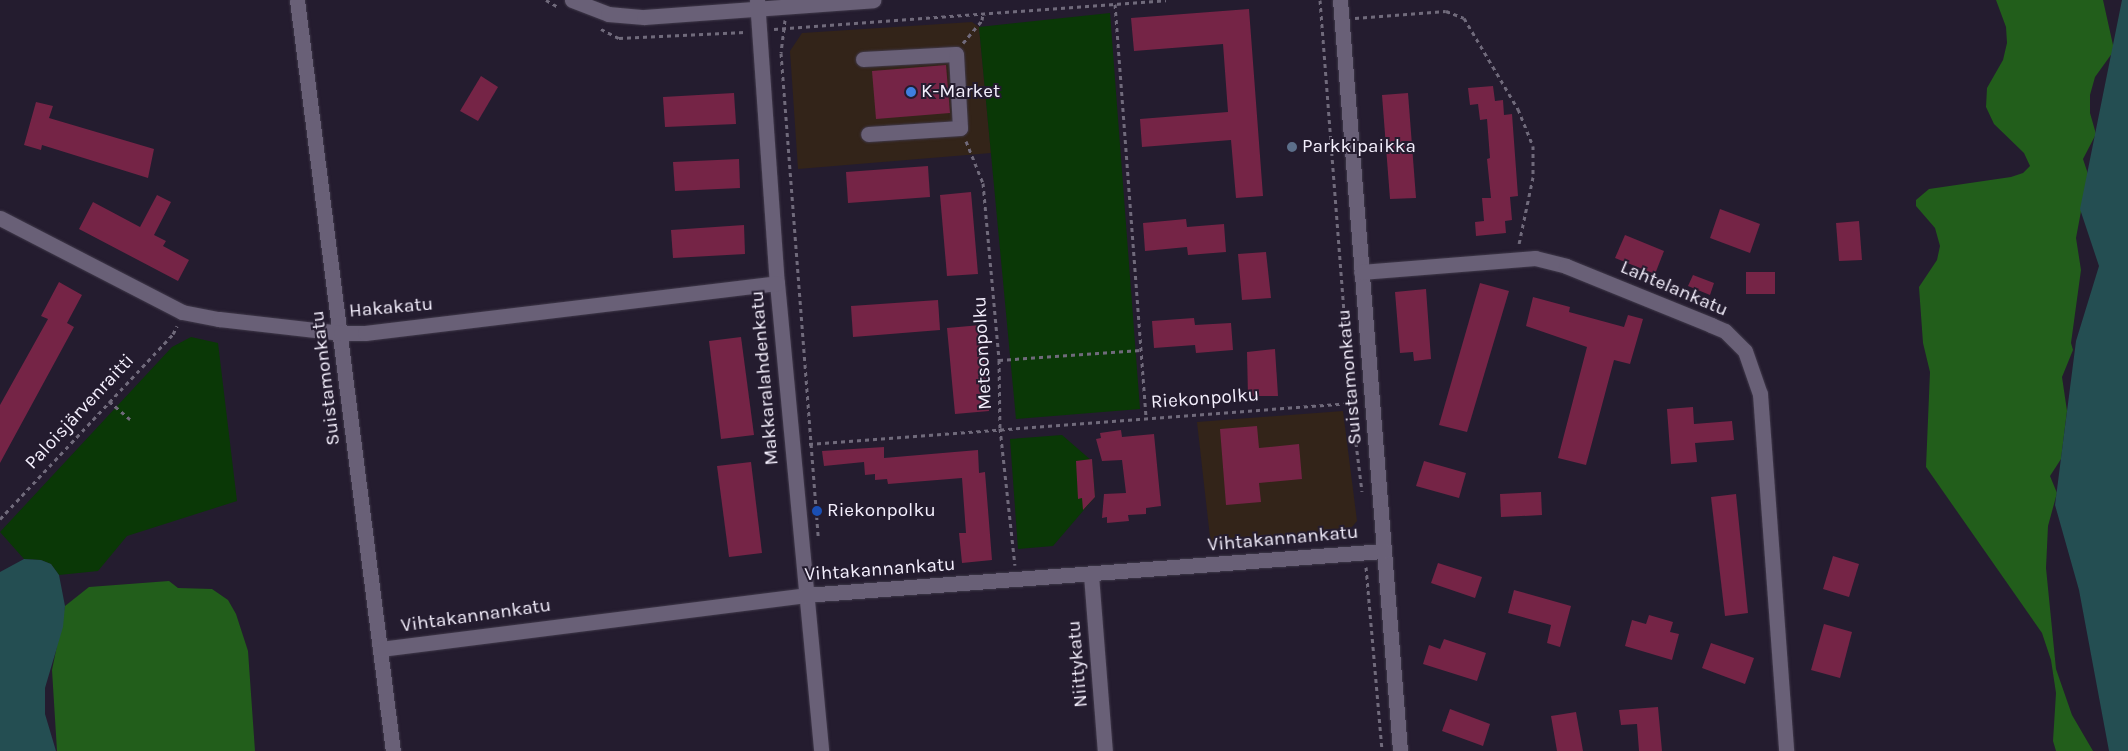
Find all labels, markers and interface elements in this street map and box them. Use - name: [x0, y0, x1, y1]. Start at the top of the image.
- place label: K-Market: [921, 81, 1000, 103]
- marker: K-Market: [905, 86, 917, 98]
- place label: Parkkipaikka: [1302, 136, 1416, 158]
- marker: Parkkipaikka: [1286, 141, 1298, 153]
- street label: Lahtelankatu: [1617, 256, 1731, 322]
- street label: Makkaralahdenkatu: [746, 290, 784, 466]
- street label: Hakakatu: [348, 293, 434, 323]
- street label: Metsonpolku: [969, 296, 997, 410]
- street label: Suistamonkatu: [1333, 308, 1367, 446]
- street label: Suistamonkatu: [306, 309, 346, 447]
- street label: Paloisjärvenraitti: [21, 350, 139, 474]
- street label: Riekonpolku: [1150, 384, 1260, 414]
- place label: Riekonpolku: [827, 500, 936, 522]
- marker: Riekonpolku: [811, 505, 823, 517]
- street label: Vihtakannankatu: [1207, 521, 1359, 557]
- street label: Vihtakannankatu: [804, 553, 956, 587]
- street label: Vihtakannankatu: [400, 594, 552, 638]
- street label: Niittykatu: [1063, 620, 1093, 708]

